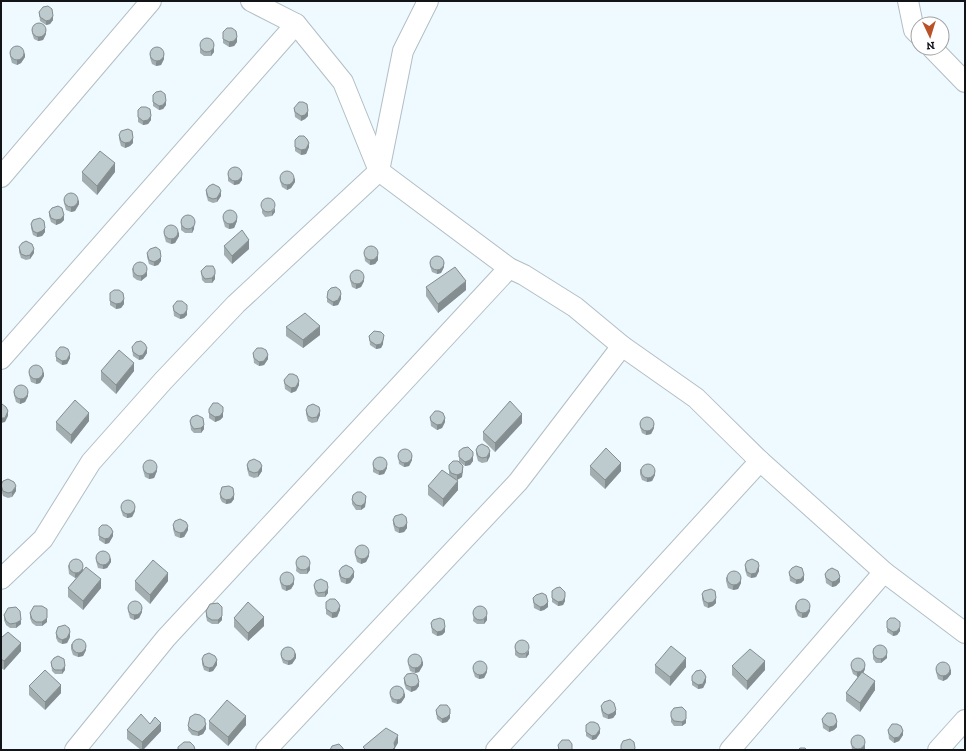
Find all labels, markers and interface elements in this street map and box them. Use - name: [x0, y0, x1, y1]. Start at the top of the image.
- north arrow: [910, 16, 950, 56]
- text: N: [925, 39, 935, 52]

